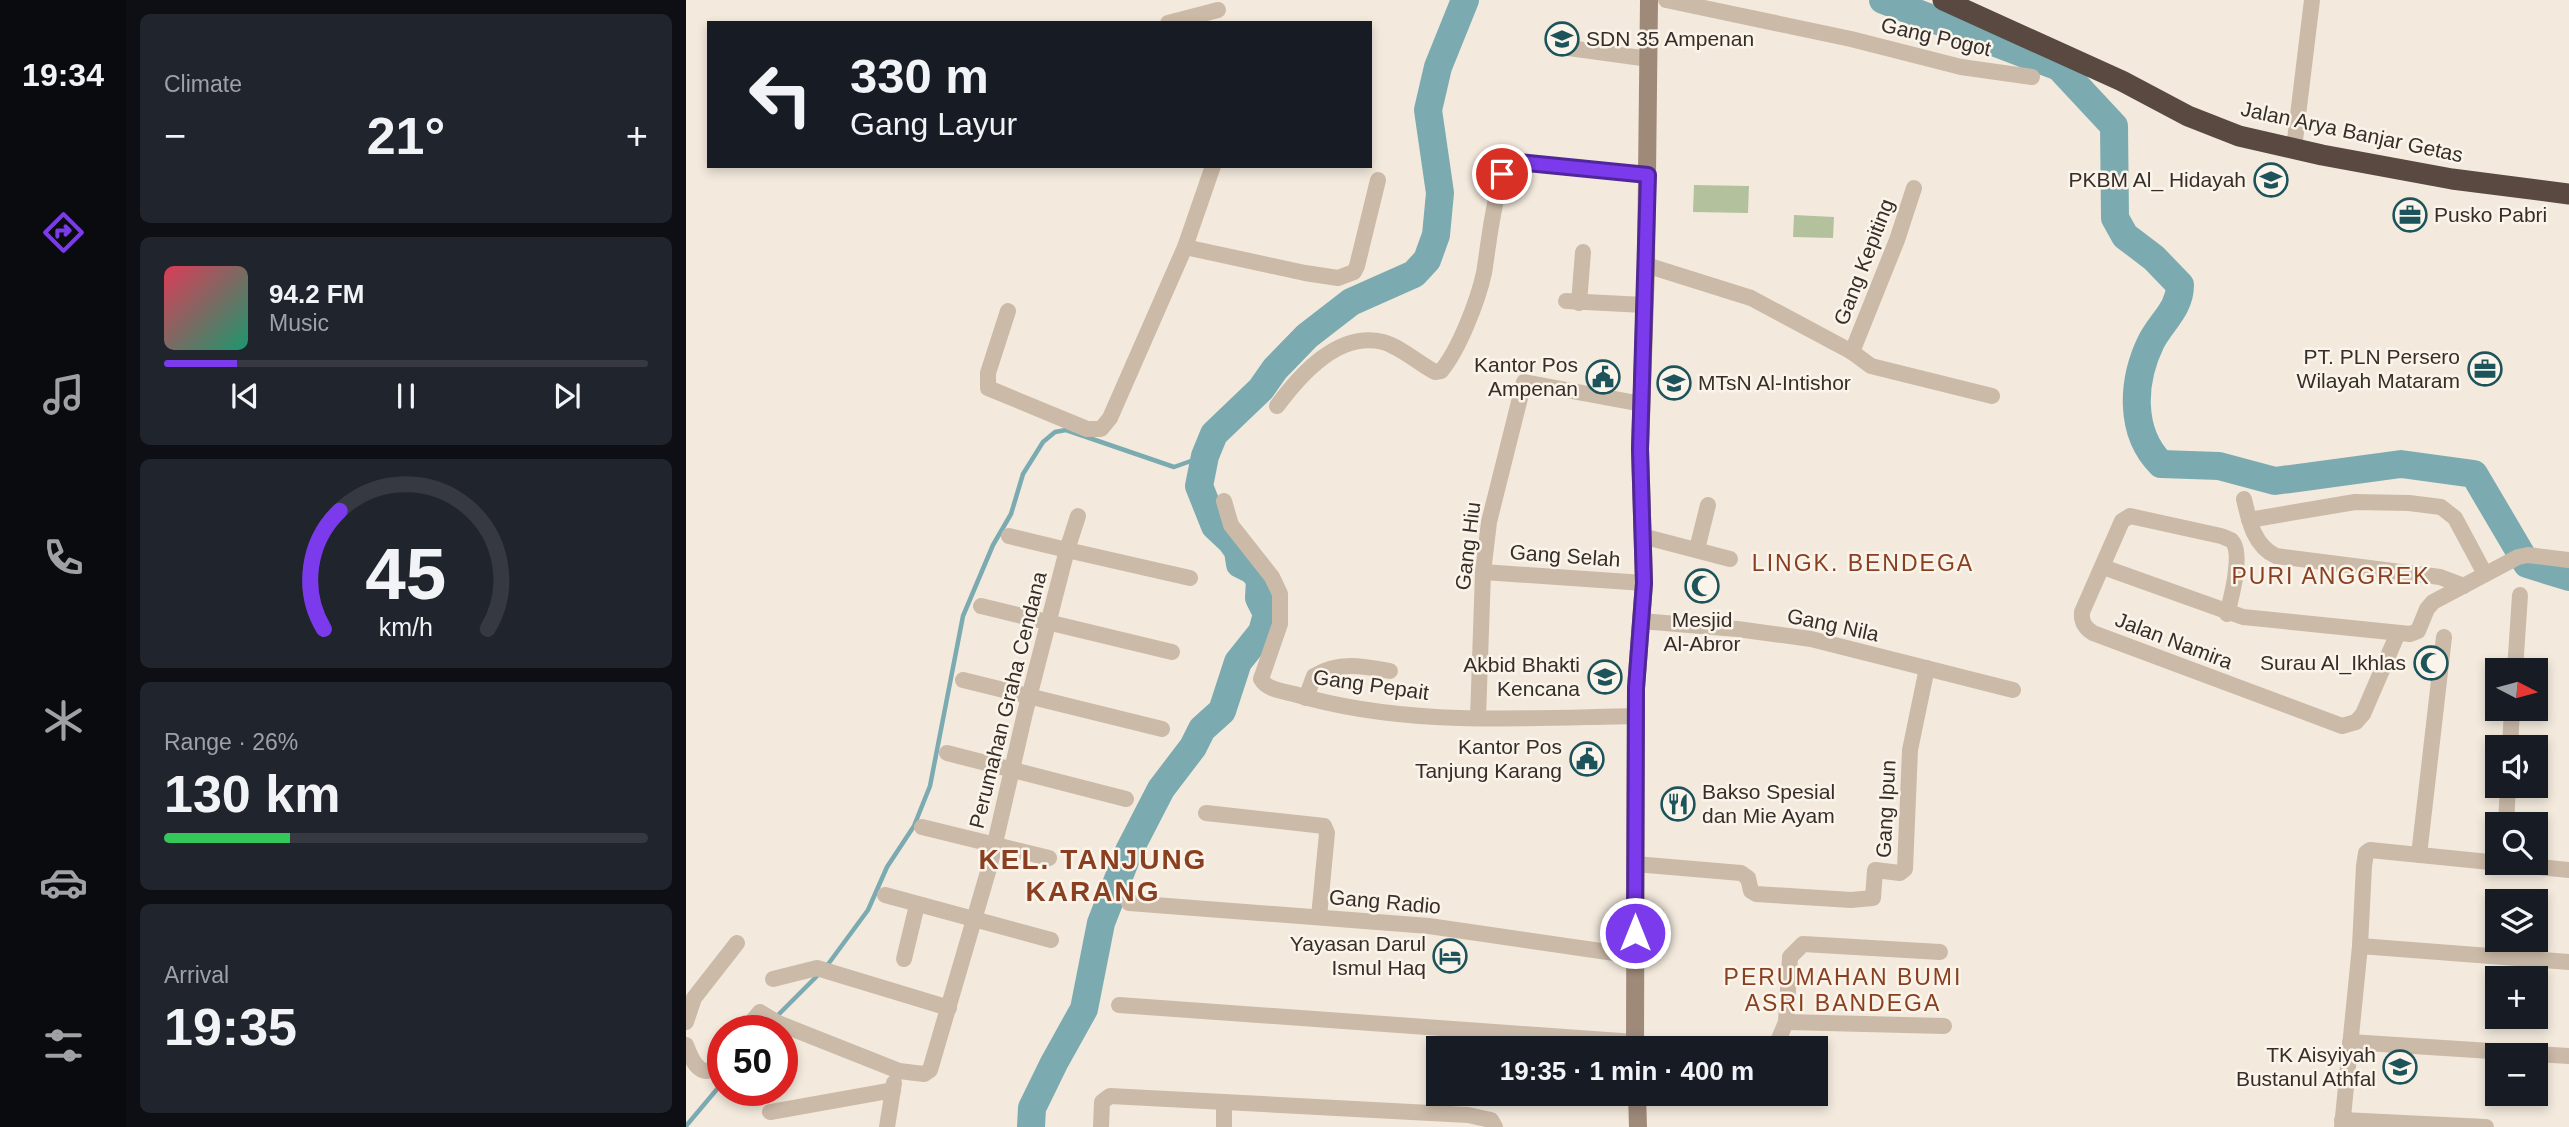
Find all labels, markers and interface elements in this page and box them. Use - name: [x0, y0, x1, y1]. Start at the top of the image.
- street label: Gang Pogot: [1879, 13, 1993, 60]
- school or university icon: SDN 35 Ampenan: [1543, 20, 1581, 58]
- place label: SDN 35 Ampenan: [1586, 27, 1754, 50]
- icon: left: [735, 49, 826, 140]
- text: 330 m: [850, 49, 989, 103]
- text: 19:34: [22, 57, 104, 93]
- text: Climate: [164, 71, 242, 97]
- street label: Jalan Arya Banjar Getas: [2239, 97, 2465, 166]
- text: Gang Layur: [850, 106, 1017, 142]
- text: 21°: [367, 107, 445, 165]
- text: −: [164, 115, 186, 157]
- text: +: [626, 115, 648, 157]
- pin: [1472, 144, 1532, 204]
- icon: arrive: [1483, 155, 1521, 193]
- school or university icon: PKBM Al_ Hidayah: [2252, 161, 2290, 199]
- place label: PKBM Al_ Hidayah: [2069, 168, 2246, 192]
- street label: Gang Kepiting: [1829, 196, 1898, 328]
- office icon: Pusko Pabri: [2391, 196, 2429, 234]
- place label: Pusko Pabri: [2434, 203, 2547, 226]
- icon: directions: [39, 208, 88, 257]
- text: 94.2 FM: [269, 279, 364, 309]
- text: Music: [269, 310, 329, 336]
- place label: PT. PLN Persero Wilayah Mataram: [2297, 345, 2460, 392]
- office icon: PT. PLN Persero Wilayah Mataram: [2466, 350, 2504, 388]
- place label: Kantor Pos Ampenan: [1474, 353, 1578, 400]
- public building icon: Kantor Pos Ampenan: [1584, 358, 1622, 396]
- school or university icon: MTsN Al-Intishor: [1655, 364, 1693, 402]
- icon: music: [39, 370, 88, 419]
- place label: MTsN Al-Intishor: [1698, 371, 1851, 394]
- icon: previous: [226, 377, 264, 415]
- icon: pause: [387, 377, 425, 415]
- icon: next: [548, 377, 586, 415]
- street label: Gang Hiu: [1451, 501, 1484, 591]
- icon: phone: [39, 533, 88, 582]
- text: 45: [366, 534, 446, 615]
- street label: Gang Selah: [1509, 540, 1621, 571]
- district label: LINGK. BENDEGA: [1752, 550, 1974, 576]
- district label: PURI ANGGREK: [2231, 563, 2431, 589]
- mosque icon: Mesjid Al-Abror: [1683, 567, 1721, 605]
- street label: Perumahan Graha Cendana: [964, 569, 1051, 831]
- street label: Gang Nila: [1785, 604, 1881, 646]
- place label: Mesjid Al-Abror: [1663, 608, 1741, 655]
- street label: Jalan Namira: [2112, 608, 2236, 674]
- text: km/h: [379, 613, 433, 641]
- mosque icon: Surau Al_Ikhlas: [2412, 644, 2450, 682]
- place label: Surau Al_Ikhlas: [2260, 651, 2406, 675]
- place label: Akbid Bhakti Kencana: [1463, 653, 1580, 700]
- school or university icon: Akbid Bhakti Kencana: [1586, 658, 1624, 696]
- north arrow: [2485, 658, 2548, 721]
- map controls: [2485, 658, 2548, 1106]
- street label: Gang Pepait: [1312, 665, 1431, 704]
- icon: climate: [39, 696, 88, 745]
- text: Range · 26%: [164, 729, 298, 755]
- place label: Kantor Pos Tanjung Karang: [1415, 735, 1562, 782]
- button: sound: [2485, 735, 2548, 798]
- public building icon: Kantor Pos Tanjung Karang: [1568, 740, 1606, 778]
- street label: Gang Ipun: [1871, 759, 1900, 859]
- text: 130 km: [164, 765, 340, 823]
- place label: Bakso Spesial dan Mie Ayam: [1702, 780, 1835, 827]
- restaurant icon: Bakso Spesial dan Mie Ayam: [1659, 785, 1697, 823]
- button: search: [2485, 812, 2548, 875]
- district label: KEL. TANJUNG KARANG: [979, 844, 1207, 907]
- icon: car: [39, 858, 88, 907]
- street label: Gang Radio: [1328, 885, 1442, 918]
- button: layers: [2485, 889, 2548, 952]
- position arrow: [1598, 896, 1672, 970]
- place label: Yayasan Darul Ismul Haq: [1290, 932, 1426, 979]
- hotel icon: Yayasan Darul Ismul Haq: [1431, 937, 1469, 975]
- text: Arrival: [164, 962, 229, 988]
- district label: PERUMAHAN BUMI ASRI BANDEGA: [1724, 964, 1962, 1016]
- button: +: [2485, 966, 2548, 1029]
- text: 19:35: [164, 998, 297, 1056]
- speed limit sign: 50: [707, 1015, 798, 1106]
- icon: filters: [39, 1021, 88, 1070]
- place label: TK Aisyiyah Bustanul Athfal: [2236, 1043, 2376, 1090]
- button: −: [2485, 1043, 2548, 1106]
- school or university icon: TK Aisyiyah Bustanul Athfal: [2381, 1048, 2419, 1086]
- text: 19:35 · 1 min · 400 m: [1500, 1056, 1754, 1086]

